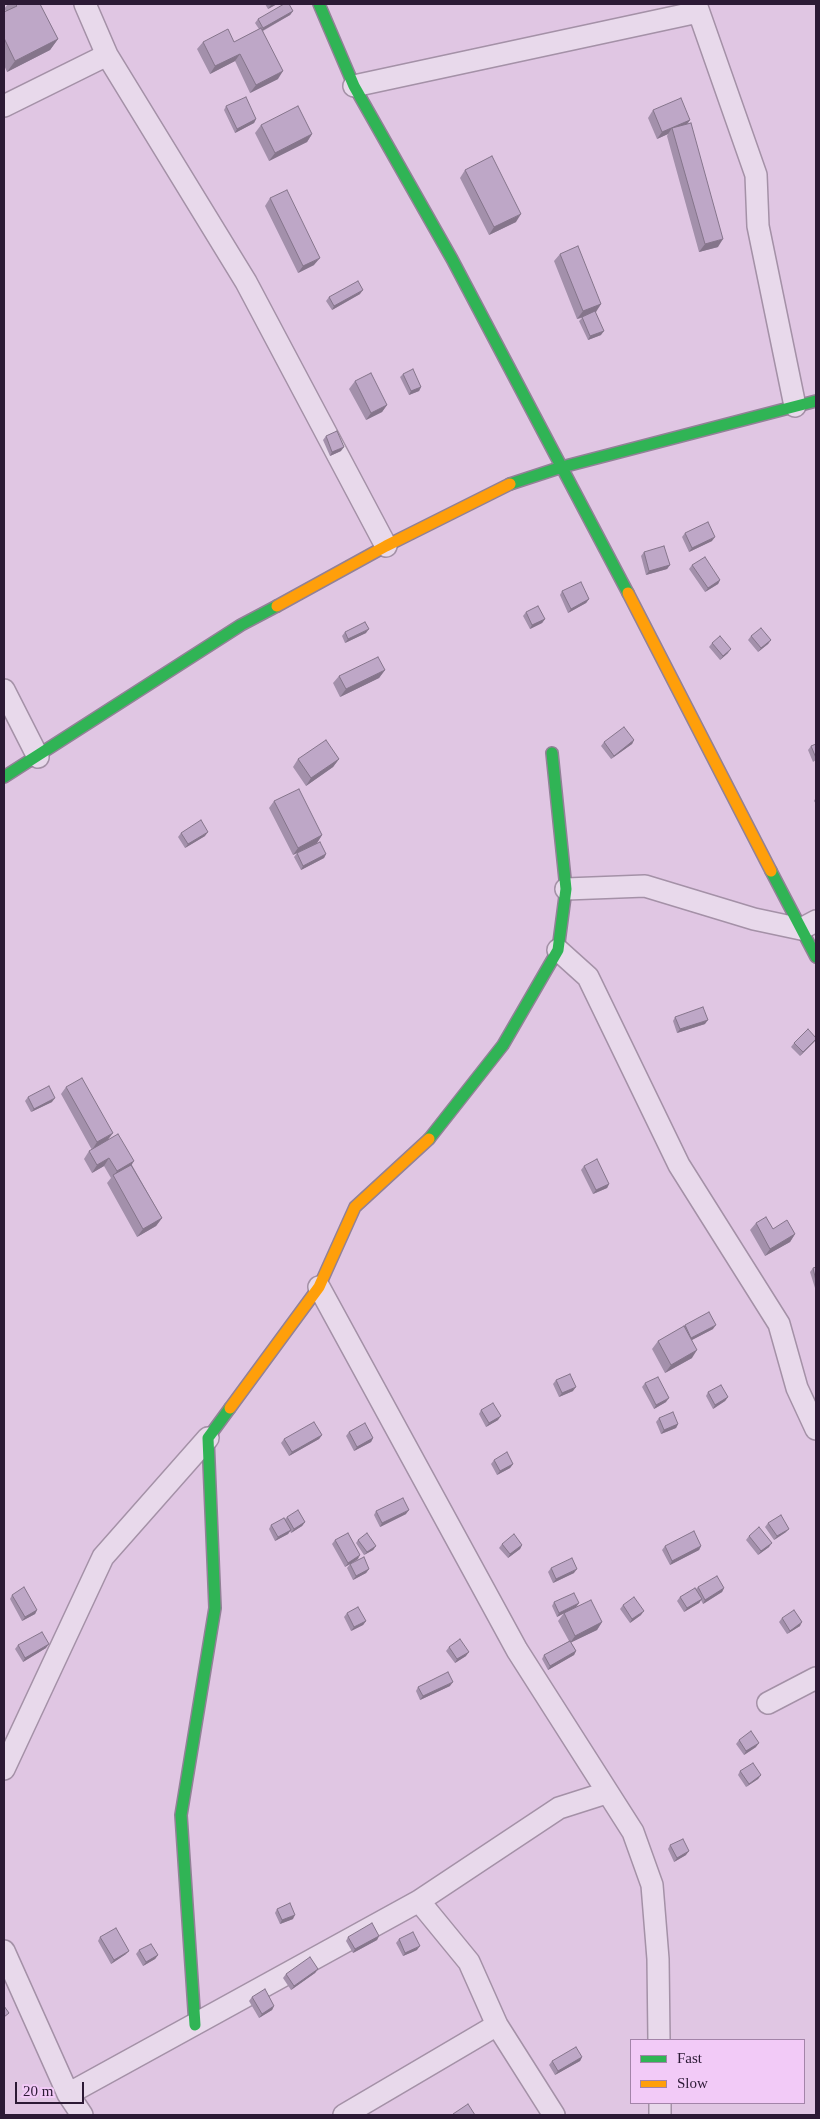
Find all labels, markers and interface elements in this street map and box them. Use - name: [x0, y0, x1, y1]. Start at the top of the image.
- legend: [630, 2039, 805, 2104]
- text: Fast: [677, 2050, 702, 2066]
- scale bar: [18, 2072, 86, 2104]
- text: Slow: [677, 2075, 708, 2091]
- text: 20 m: [23, 2083, 53, 2099]

